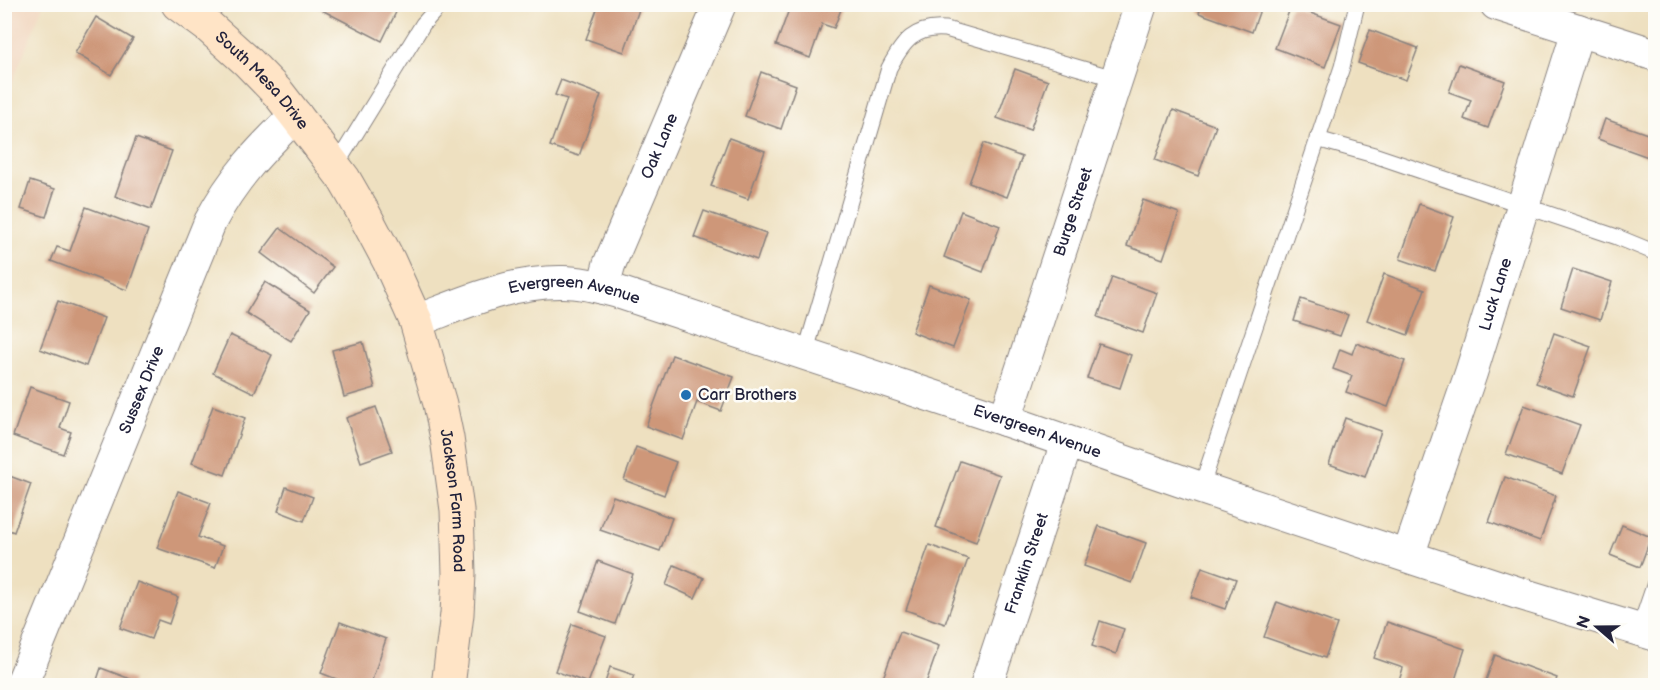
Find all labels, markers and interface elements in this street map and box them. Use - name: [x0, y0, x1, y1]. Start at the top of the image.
- street label: South Mesa Drive: [211, 28, 313, 134]
- street label: Oak Lane: [637, 110, 682, 182]
- street label: Burge Street: [1050, 165, 1096, 259]
- street label: Luck Lane: [1475, 255, 1516, 333]
- street label: Evergreen Avenue: [506, 272, 643, 308]
- street label: Sussex Drive: [115, 342, 168, 436]
- place label: Carr Brothers: [698, 386, 797, 405]
- marker: Carr Brothers: [679, 388, 693, 402]
- street label: Evergreen Avenue: [971, 401, 1104, 462]
- street label: Jackson Farm Road: [436, 427, 468, 573]
- street label: Franklin Street: [1001, 511, 1052, 617]
- north arrow: [1567, 597, 1627, 657]
- text: N: [1573, 613, 1595, 631]

